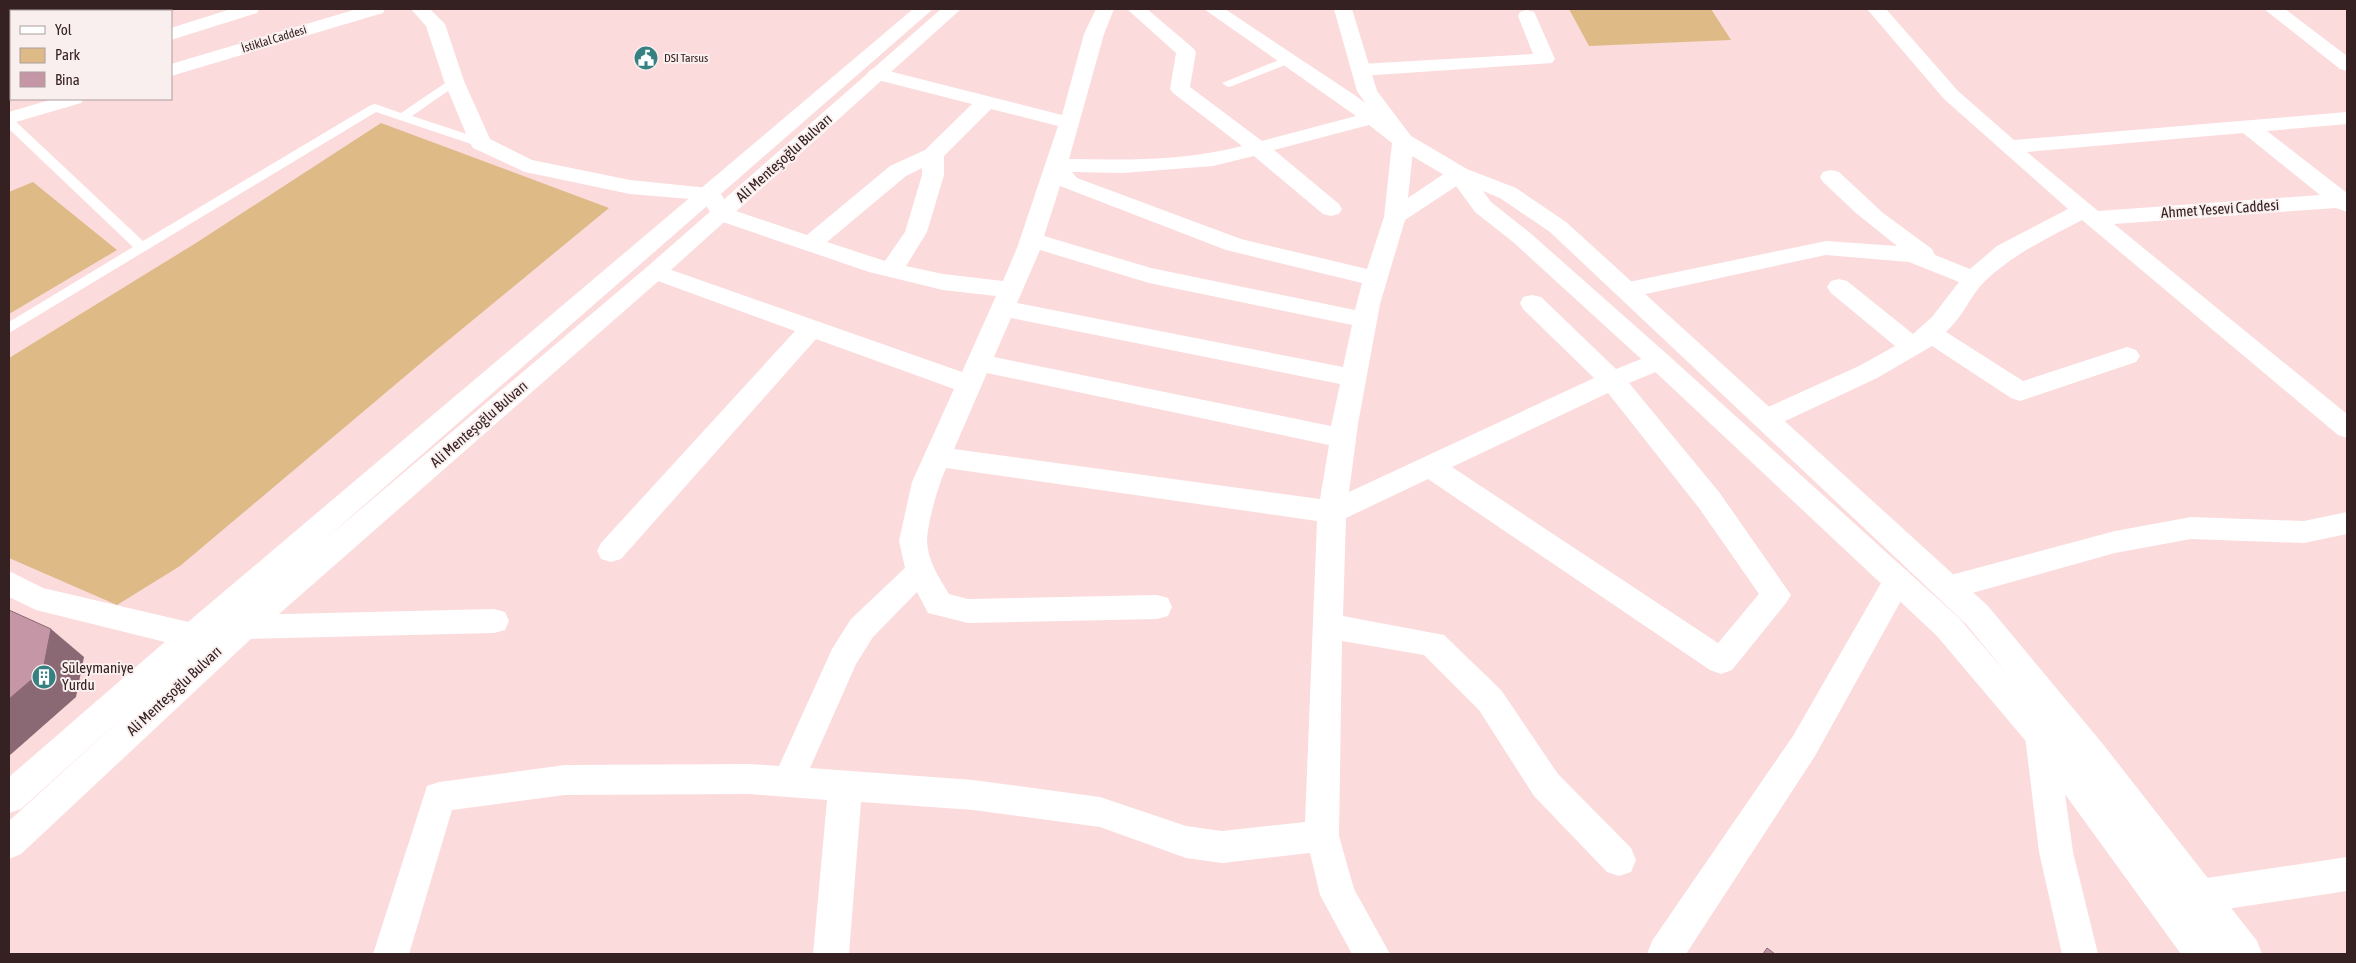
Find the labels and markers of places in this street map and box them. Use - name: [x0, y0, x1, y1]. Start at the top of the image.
- public building icon: DSI Tarsus: [633, 45, 659, 71]
- place label: DSI Tarsus: [664, 51, 708, 65]
- place label: Süleymaniye Yurdu: [62, 659, 134, 693]
- building icon: Süleymaniye Yurdu: [31, 664, 57, 690]

